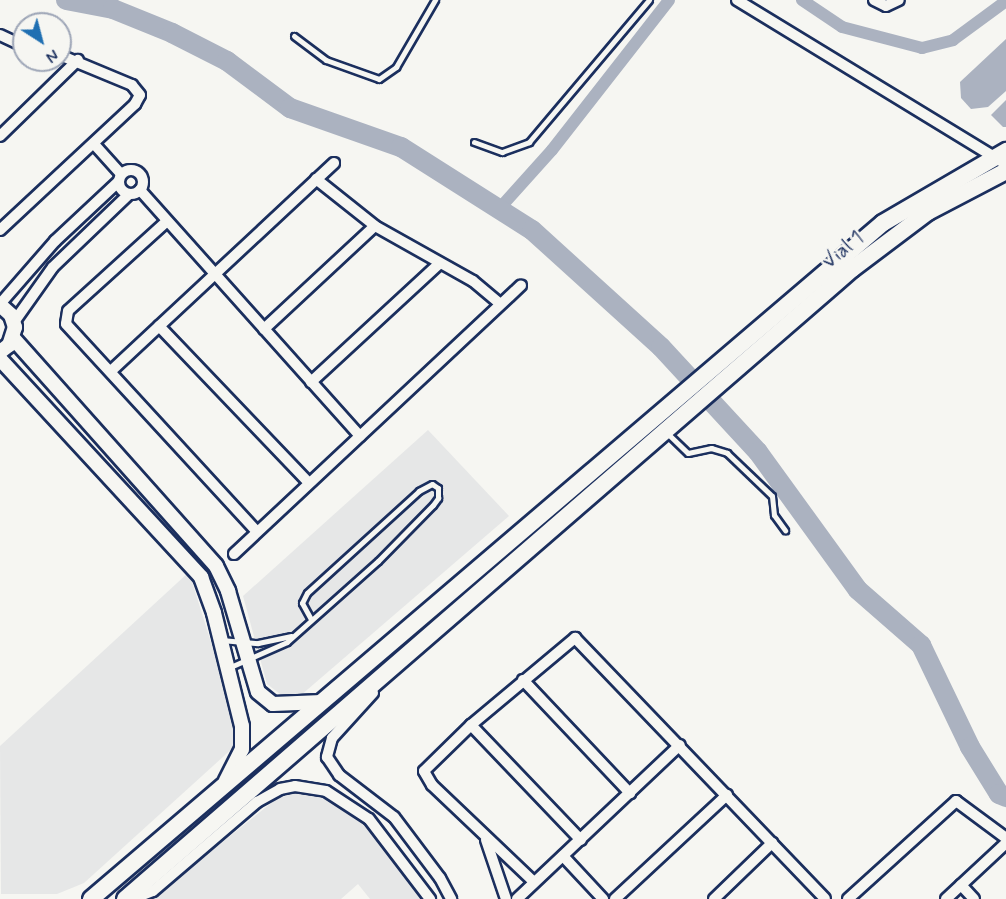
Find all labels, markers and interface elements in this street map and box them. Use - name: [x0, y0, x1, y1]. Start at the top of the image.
- north arrow: [12, 12, 72, 72]
- text: N: [41, 44, 62, 67]
- street label: Vial 1: [817, 226, 869, 274]

